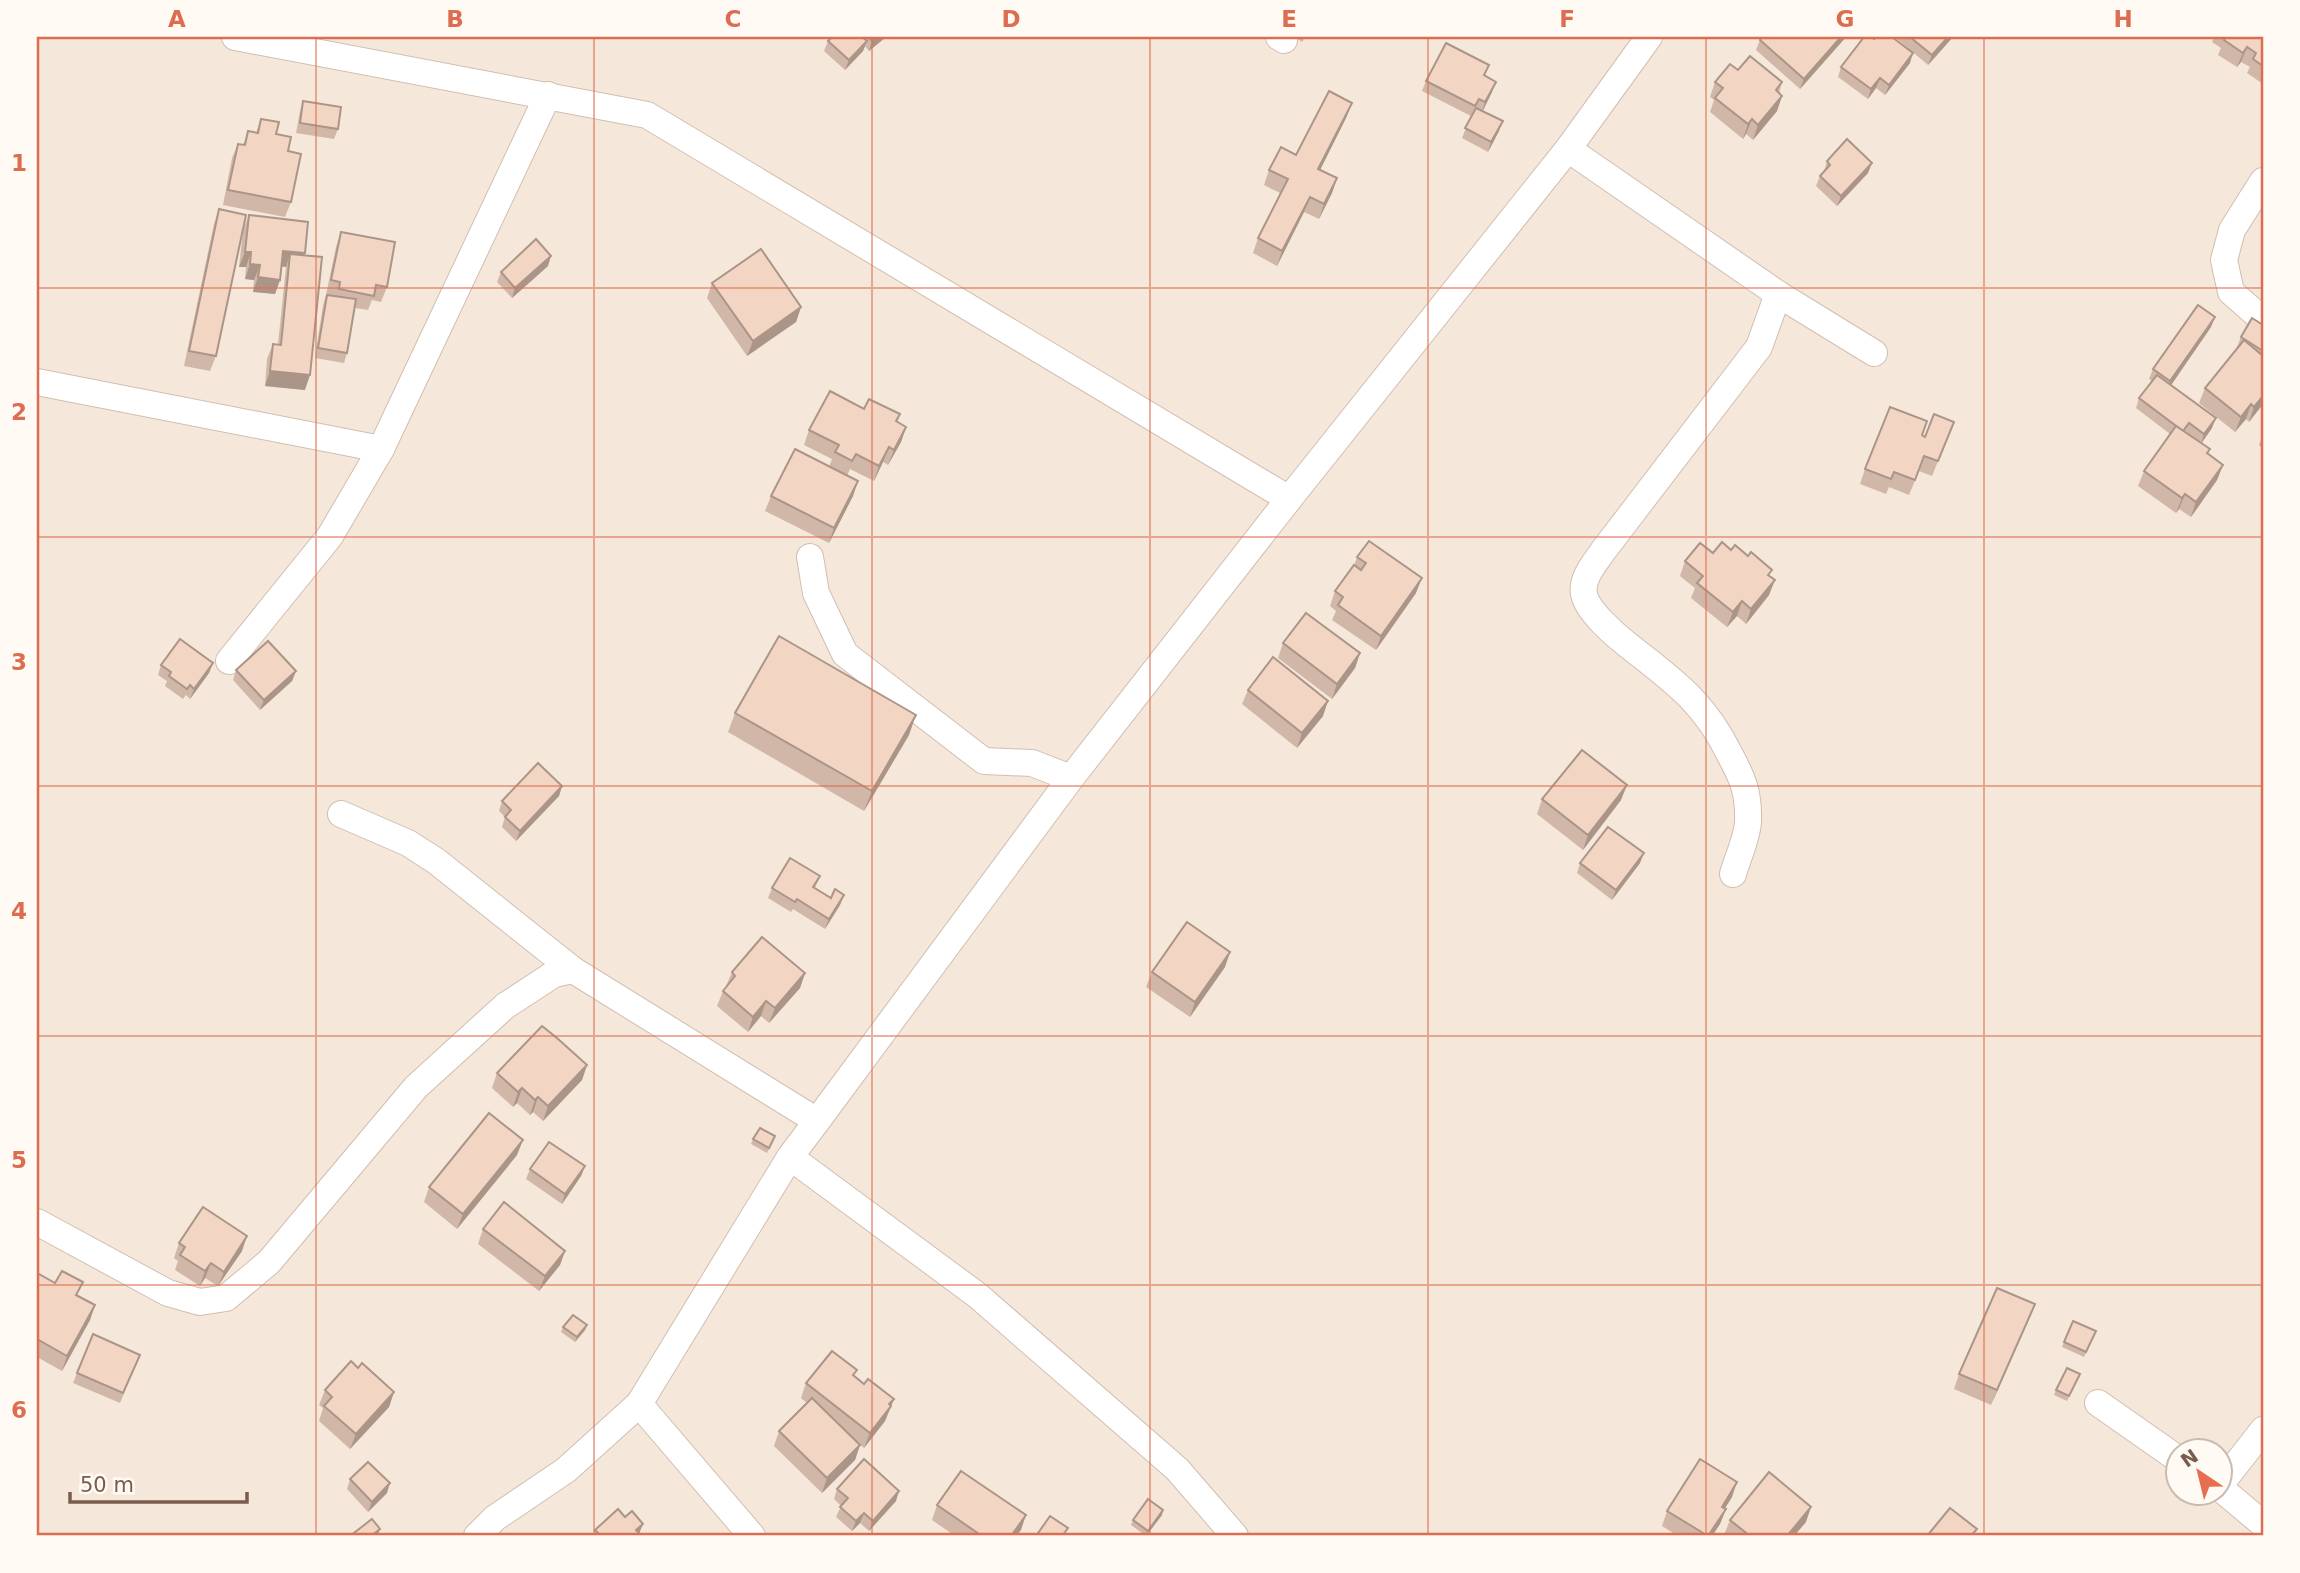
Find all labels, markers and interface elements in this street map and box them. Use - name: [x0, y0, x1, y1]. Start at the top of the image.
- text: A: [168, 6, 186, 32]
- text: B: [446, 6, 464, 32]
- text: C: [725, 6, 741, 32]
- text: D: [1001, 6, 1021, 32]
- text: E: [1281, 6, 1297, 32]
- text: F: [1559, 6, 1575, 32]
- text: G: [1836, 6, 1854, 32]
- text: H: [2113, 6, 2133, 32]
- text: 1: [11, 150, 27, 176]
- text: 2: [11, 399, 27, 425]
- text: 3: [11, 649, 27, 675]
- text: 4: [11, 898, 27, 924]
- text: 5: [11, 1147, 27, 1173]
- text: 6: [11, 1397, 27, 1423]
- north arrow: [2164, 1436, 2234, 1506]
- text: N: [2176, 1445, 2202, 1472]
- scale bar: [70, 1461, 247, 1505]
- text: 50 m: [80, 1473, 134, 1497]

